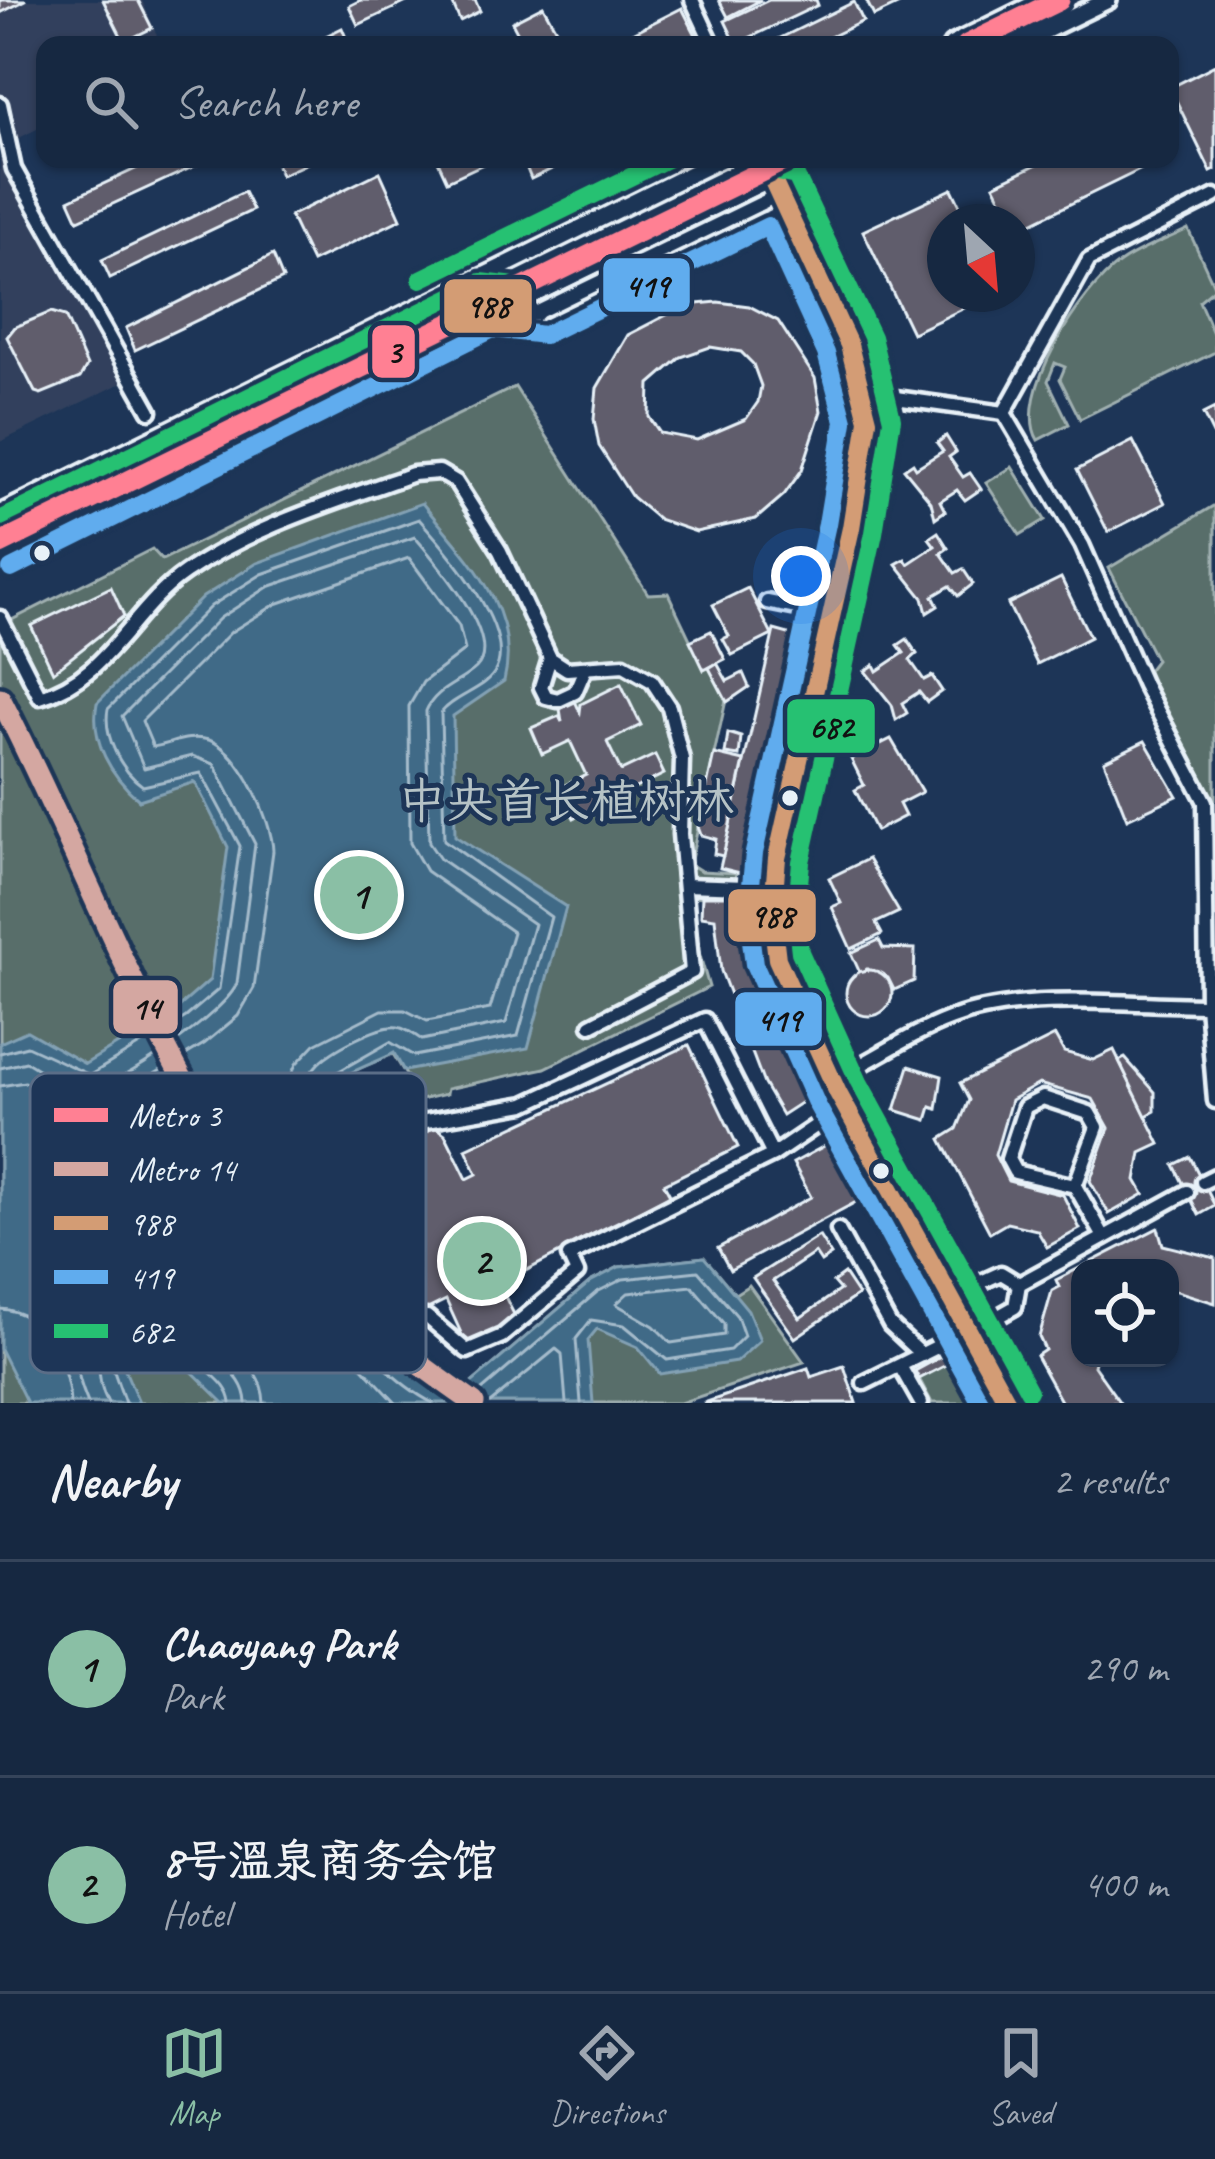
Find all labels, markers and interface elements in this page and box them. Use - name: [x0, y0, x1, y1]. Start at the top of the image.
- search box: [36, 36, 1179, 168]
- icon: search: [78, 69, 144, 135]
- text: Search here: [174, 74, 357, 131]
- north arrow: [927, 204, 1035, 312]
- line badge: 419: [601, 256, 692, 314]
- text: 419: [625, 265, 673, 307]
- line badge: 988: [442, 277, 534, 335]
- text: 988: [466, 285, 514, 327]
- line badge: 3: [370, 323, 417, 380]
- text: 3: [387, 331, 405, 373]
- unlabelled marker: [31, 542, 53, 564]
- your location: [771, 546, 831, 606]
- line badge: 682: [785, 697, 877, 755]
- text: 682: [808, 706, 857, 748]
- park label: 中央首长植树林: [398, 771, 734, 831]
- unlabelled marker: [779, 787, 801, 809]
- pin: 1: [320, 850, 398, 940]
- line badge: 988: [726, 887, 818, 944]
- text: 988: [750, 895, 798, 937]
- line badge: 14: [111, 978, 180, 1036]
- text: 14: [131, 987, 165, 1029]
- line badge: 419: [733, 990, 824, 1048]
- text: 419: [757, 999, 805, 1041]
- legend: [30, 1073, 426, 1373]
- text: Metro 3: [129, 1095, 223, 1137]
- text: Metro 14: [129, 1149, 239, 1191]
- unlabelled marker: [870, 1160, 892, 1182]
- text: 988: [129, 1203, 177, 1245]
- pin: 2: [443, 1216, 521, 1306]
- text: 419: [129, 1257, 177, 1299]
- map controls: [1071, 1259, 1179, 1367]
- button: locate: [1071, 1259, 1179, 1367]
- text: 682: [129, 1311, 177, 1353]
- text: Nearby: [48, 1449, 176, 1513]
- text: 2 results: [1053, 1457, 1167, 1506]
- text: Chaoyang Park: [162, 1616, 396, 1673]
- text: 1: [78, 1644, 96, 1693]
- text: 290 m: [1083, 1644, 1167, 1693]
- text: Park: [162, 1673, 224, 1722]
- text: 8号温泉商务会馆: [162, 1833, 497, 1890]
- text: 2: [78, 1860, 96, 1909]
- text: 400 m: [1083, 1860, 1167, 1909]
- text: Hotel: [162, 1890, 230, 1939]
- tab: Map: [161, 2020, 227, 2134]
- tab: Directions: [550, 2020, 665, 2134]
- tab: Saved: [988, 2020, 1054, 2134]

